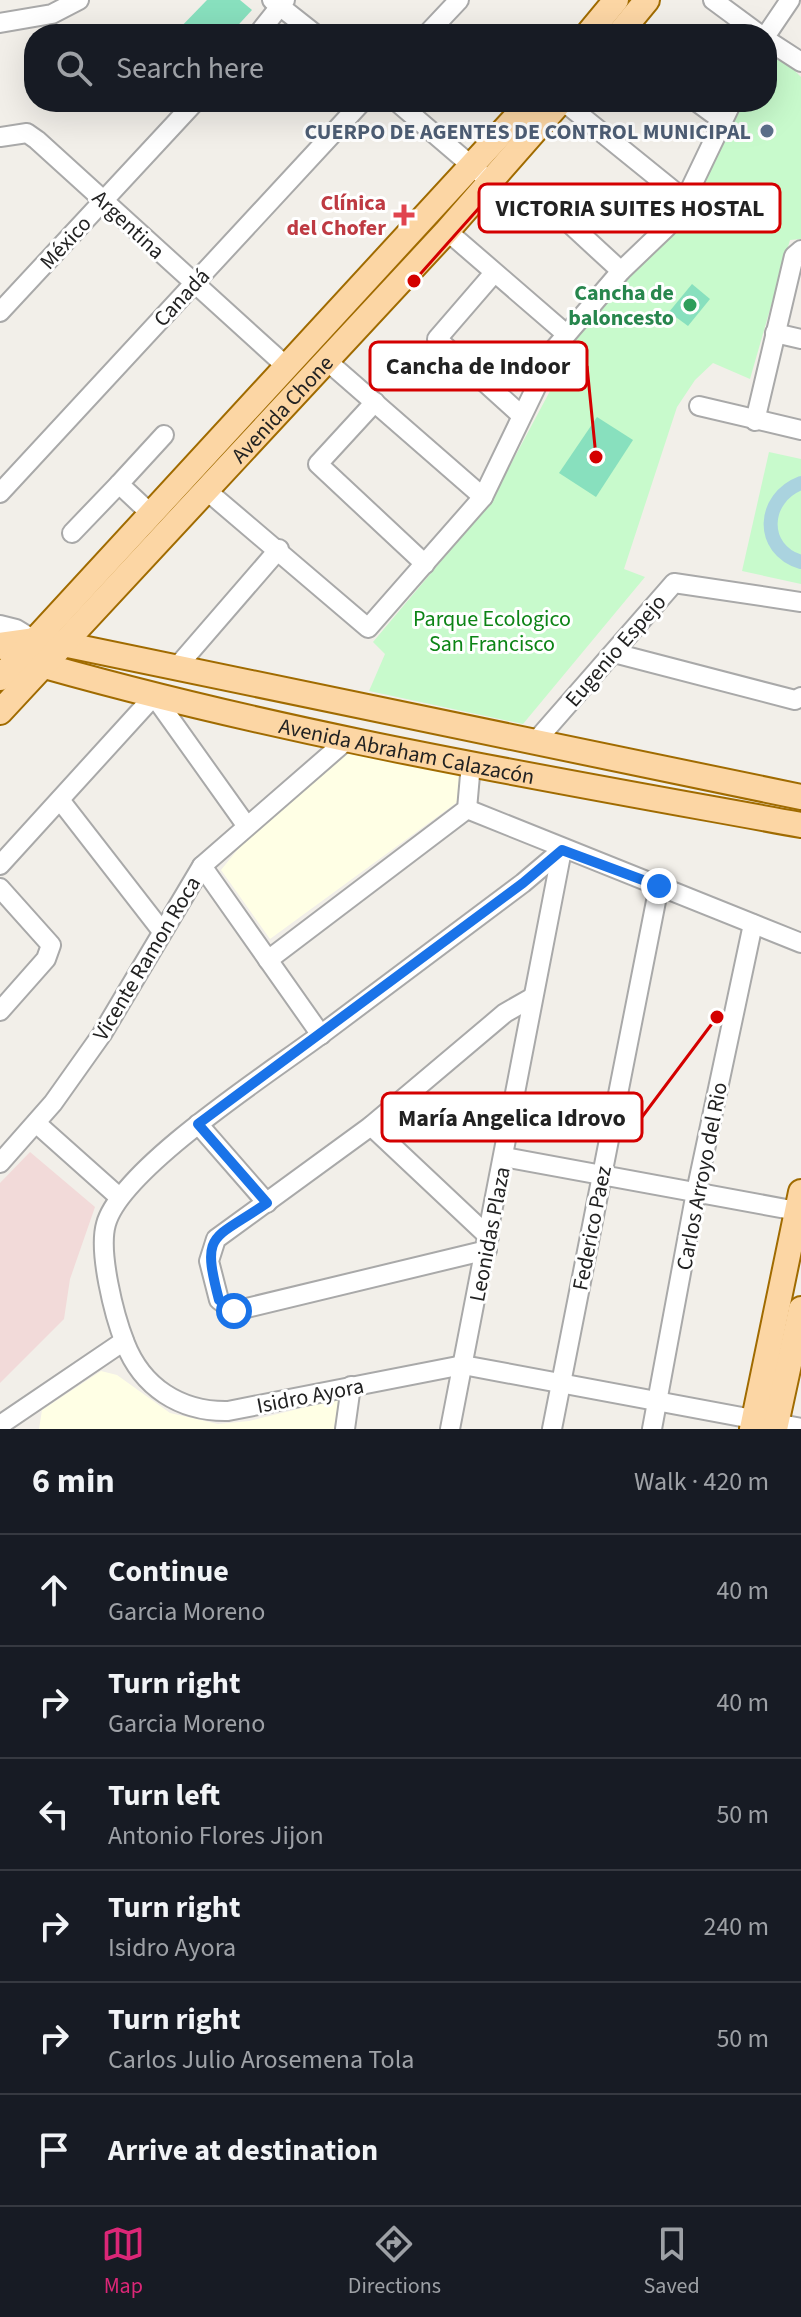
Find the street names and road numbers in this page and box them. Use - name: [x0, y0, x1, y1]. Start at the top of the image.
- street label: Argentina: [85, 183, 172, 267]
- street label: México: [32, 209, 99, 277]
- street label: Canadá: [146, 261, 217, 334]
- street label: Avenida Chone: [224, 348, 341, 471]
- street label: Eugenio Espejo: [558, 587, 674, 714]
- street label: Avenida Abraham Calazacón: [276, 710, 537, 793]
- street label: Vicente Ramon Roca: [85, 870, 209, 1047]
- street label: Carlos Arroyo del Rio: [668, 1080, 736, 1273]
- street label: Federico Paez: [564, 1163, 620, 1293]
- street label: Leonidas Plaza: [461, 1164, 519, 1304]
- street label: Isidro Ayora: [254, 1370, 366, 1422]

